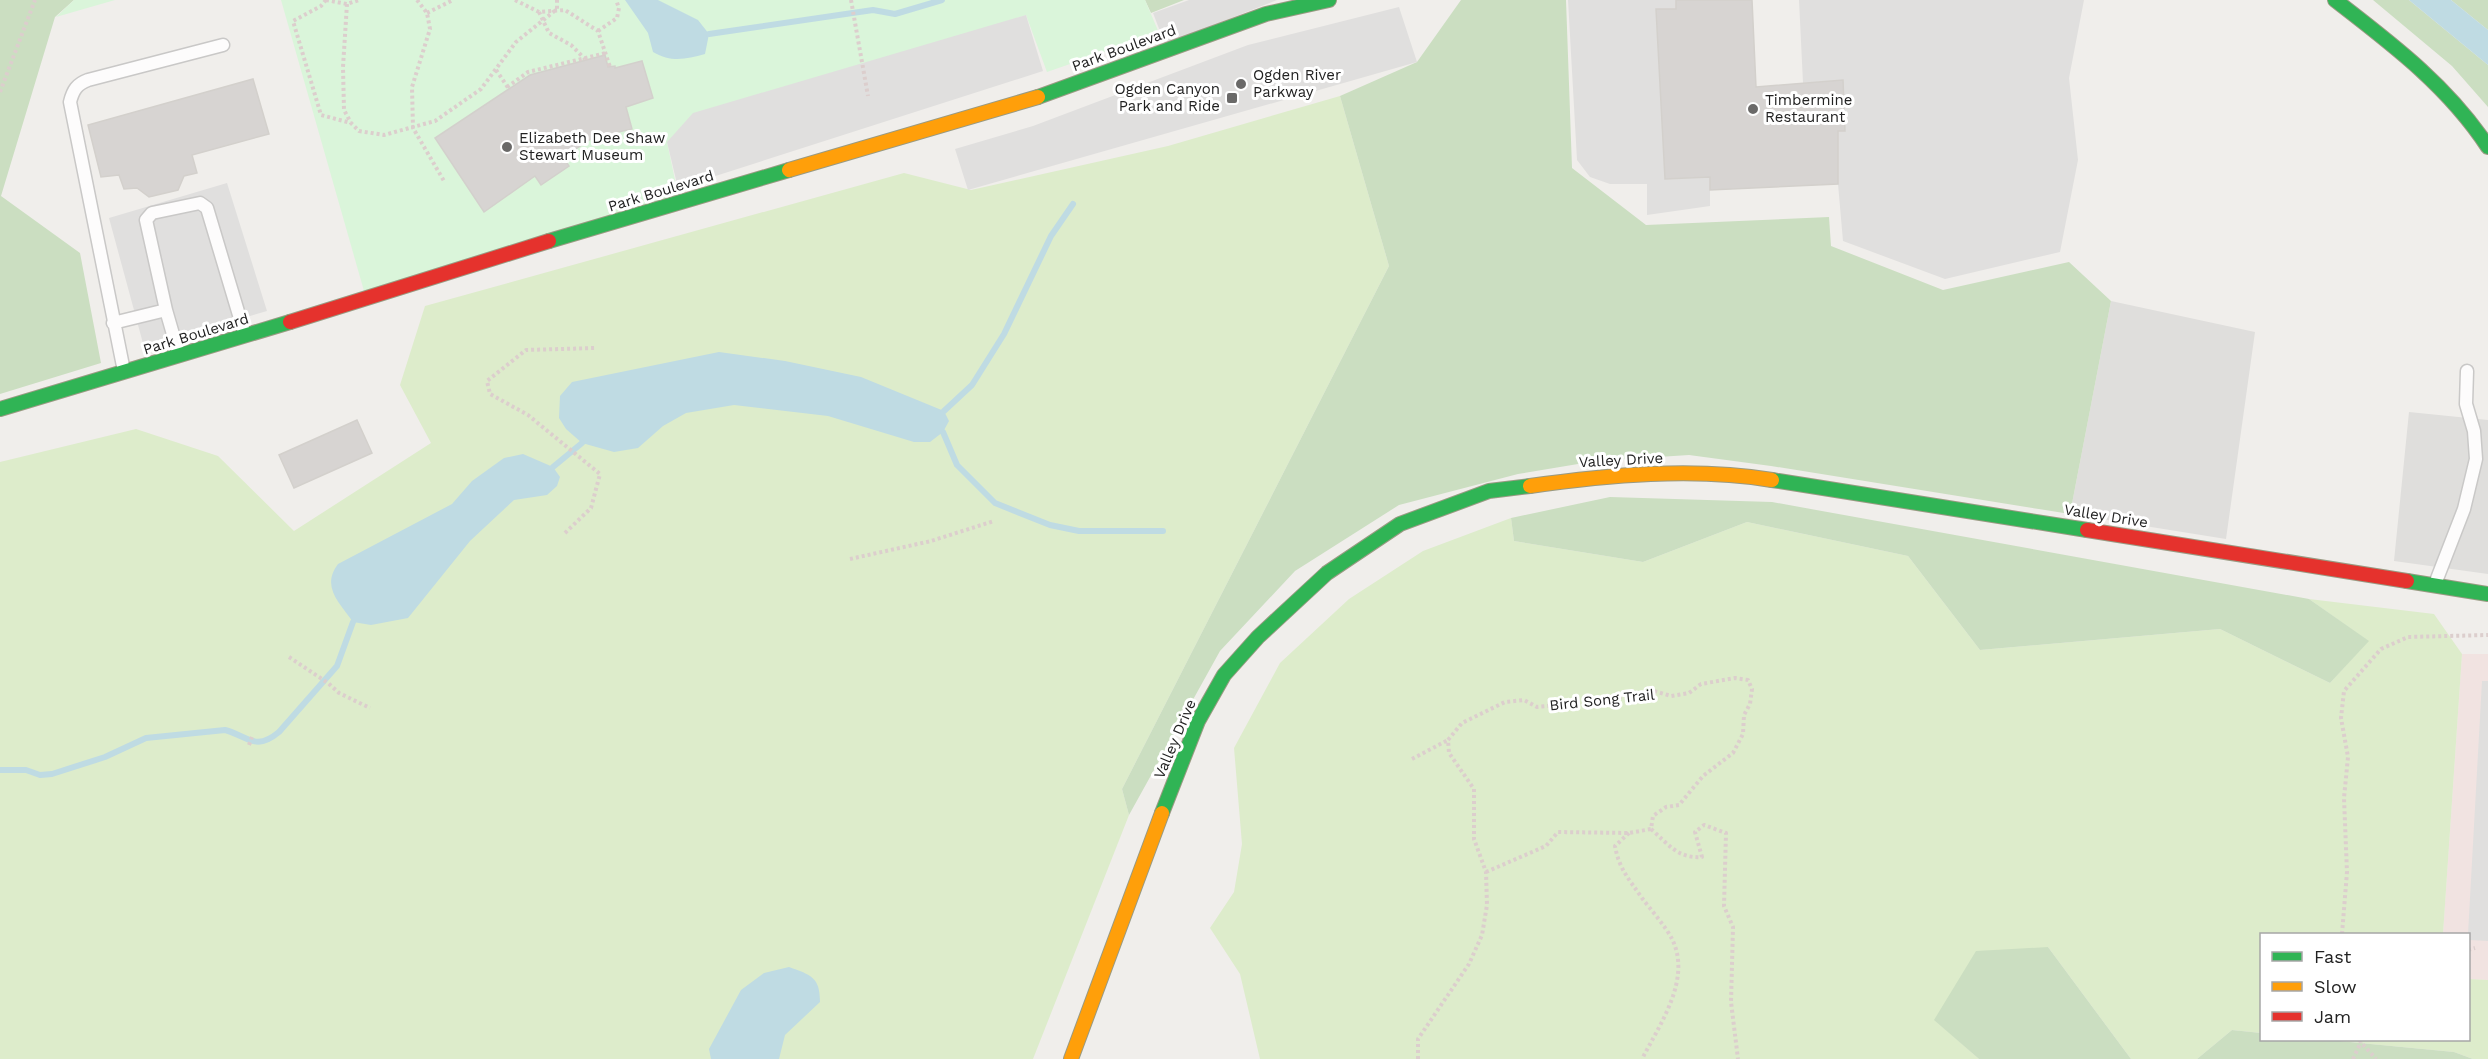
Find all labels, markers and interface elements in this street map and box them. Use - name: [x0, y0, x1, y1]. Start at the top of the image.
- street label: Park Boulevard: [1069, 21, 1179, 75]
- place label: Ogden River Parkway: [1253, 66, 1341, 101]
- marker: Ogden River Parkway: [1234, 77, 1248, 91]
- place label: Ogden Canyon Park and Ride: [1114, 80, 1220, 115]
- marker: Ogden Canyon Park and Ride: [1225, 91, 1239, 105]
- place label: Timbermine Restaurant: [1765, 91, 1853, 126]
- marker: Timbermine Restaurant: [1746, 102, 1760, 116]
- place label: Elizabeth Dee Shaw Stewart Museum: [519, 129, 666, 164]
- marker: Elizabeth Dee Shaw Stewart Museum: [500, 140, 514, 154]
- street label: Park Boulevard: [606, 166, 716, 216]
- street label: Park Boulevard: [141, 309, 251, 359]
- street label: Valley Drive: [1578, 449, 1664, 471]
- street label: Valley Drive: [2063, 500, 2149, 532]
- street label: Bird Song Trail: [1548, 685, 1656, 714]
- street label: Valley Drive: [1150, 697, 1200, 781]
- legend: [2260, 933, 2470, 1041]
- text: Fast: [2314, 946, 2352, 967]
- text: Slow: [2314, 976, 2357, 997]
- text: Jam: [2314, 1006, 2351, 1027]

